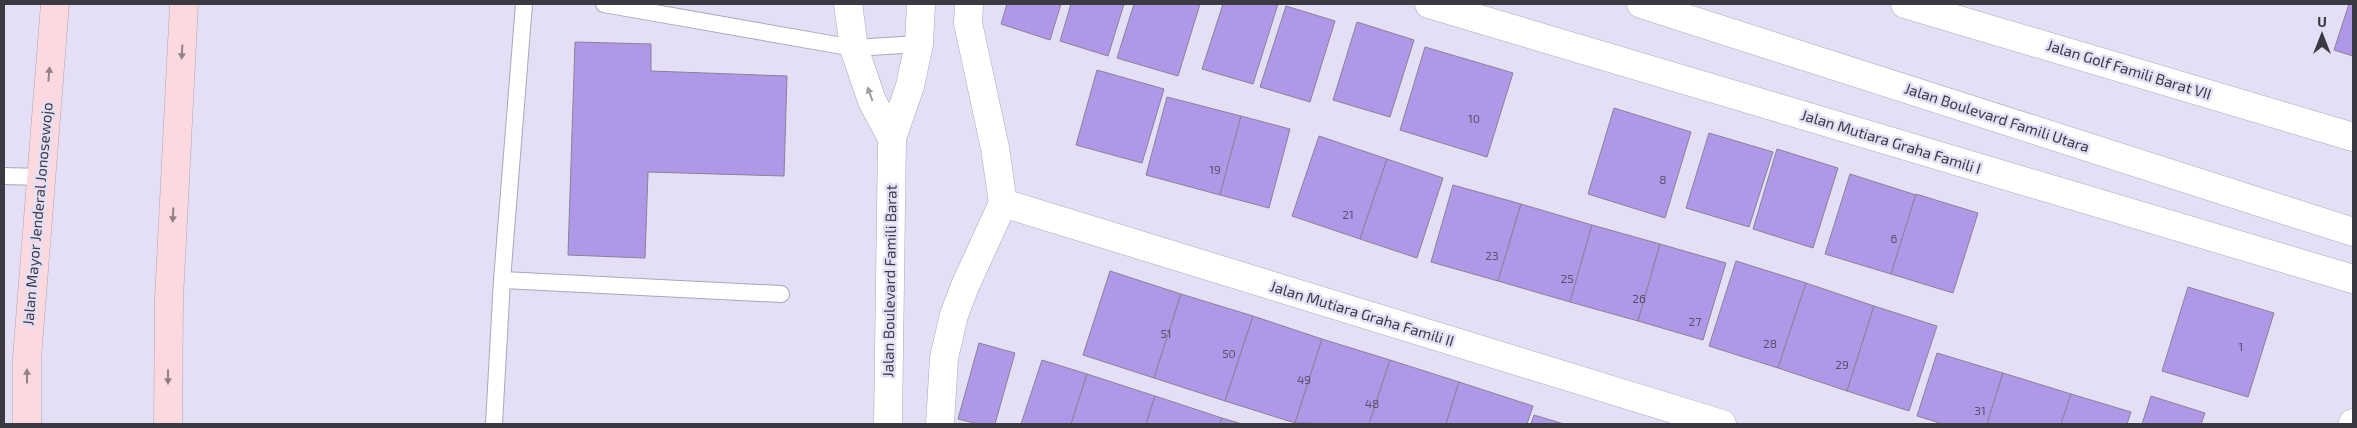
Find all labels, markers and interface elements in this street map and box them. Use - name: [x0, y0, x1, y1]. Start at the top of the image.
- north arrow: [2297, 10, 2347, 60]
- text: U: [2317, 13, 2327, 30]
- street label: Jalan Golf Famili Barat VII: [2045, 35, 2214, 103]
- one-way arrow: [177, 45, 185, 61]
- one-way arrow: [45, 66, 53, 82]
- street label: Jalan Boulevard Famili Utara: [1903, 79, 2092, 155]
- one-way arrow: [866, 87, 873, 102]
- street label: Jalan Mayor Jenderal Jonosewojo: [18, 101, 57, 326]
- street label: Jalan Mutiara Graha Famili I: [1799, 105, 1983, 177]
- house number: 10: [1468, 111, 1480, 125]
- house number: 19: [1209, 162, 1221, 176]
- house number: 8: [1659, 172, 1667, 186]
- street label: Jalan Boulevard Famili Barat: [878, 184, 900, 377]
- one-way arrow: [169, 207, 177, 223]
- house number: 21: [1342, 207, 1354, 221]
- house number: 6: [1891, 231, 1898, 245]
- house number: 23: [1485, 248, 1499, 262]
- house number: 25: [1560, 271, 1574, 285]
- street label: Jalan Mutiara Graha Famili II: [1268, 276, 1456, 350]
- house number: 26: [1632, 291, 1646, 305]
- house number: 27: [1689, 314, 1701, 328]
- house number: 51: [1160, 326, 1172, 340]
- house number: 28: [1763, 336, 1777, 350]
- house number: 1: [2239, 339, 2243, 353]
- house number: 50: [1222, 346, 1236, 360]
- house number: 29: [1835, 357, 1849, 371]
- one-way arrow: [23, 367, 31, 383]
- one-way arrow: [164, 369, 172, 385]
- house number: 49: [1297, 372, 1311, 386]
- house number: 48: [1365, 396, 1379, 410]
- house number: 31: [1974, 403, 1986, 417]

